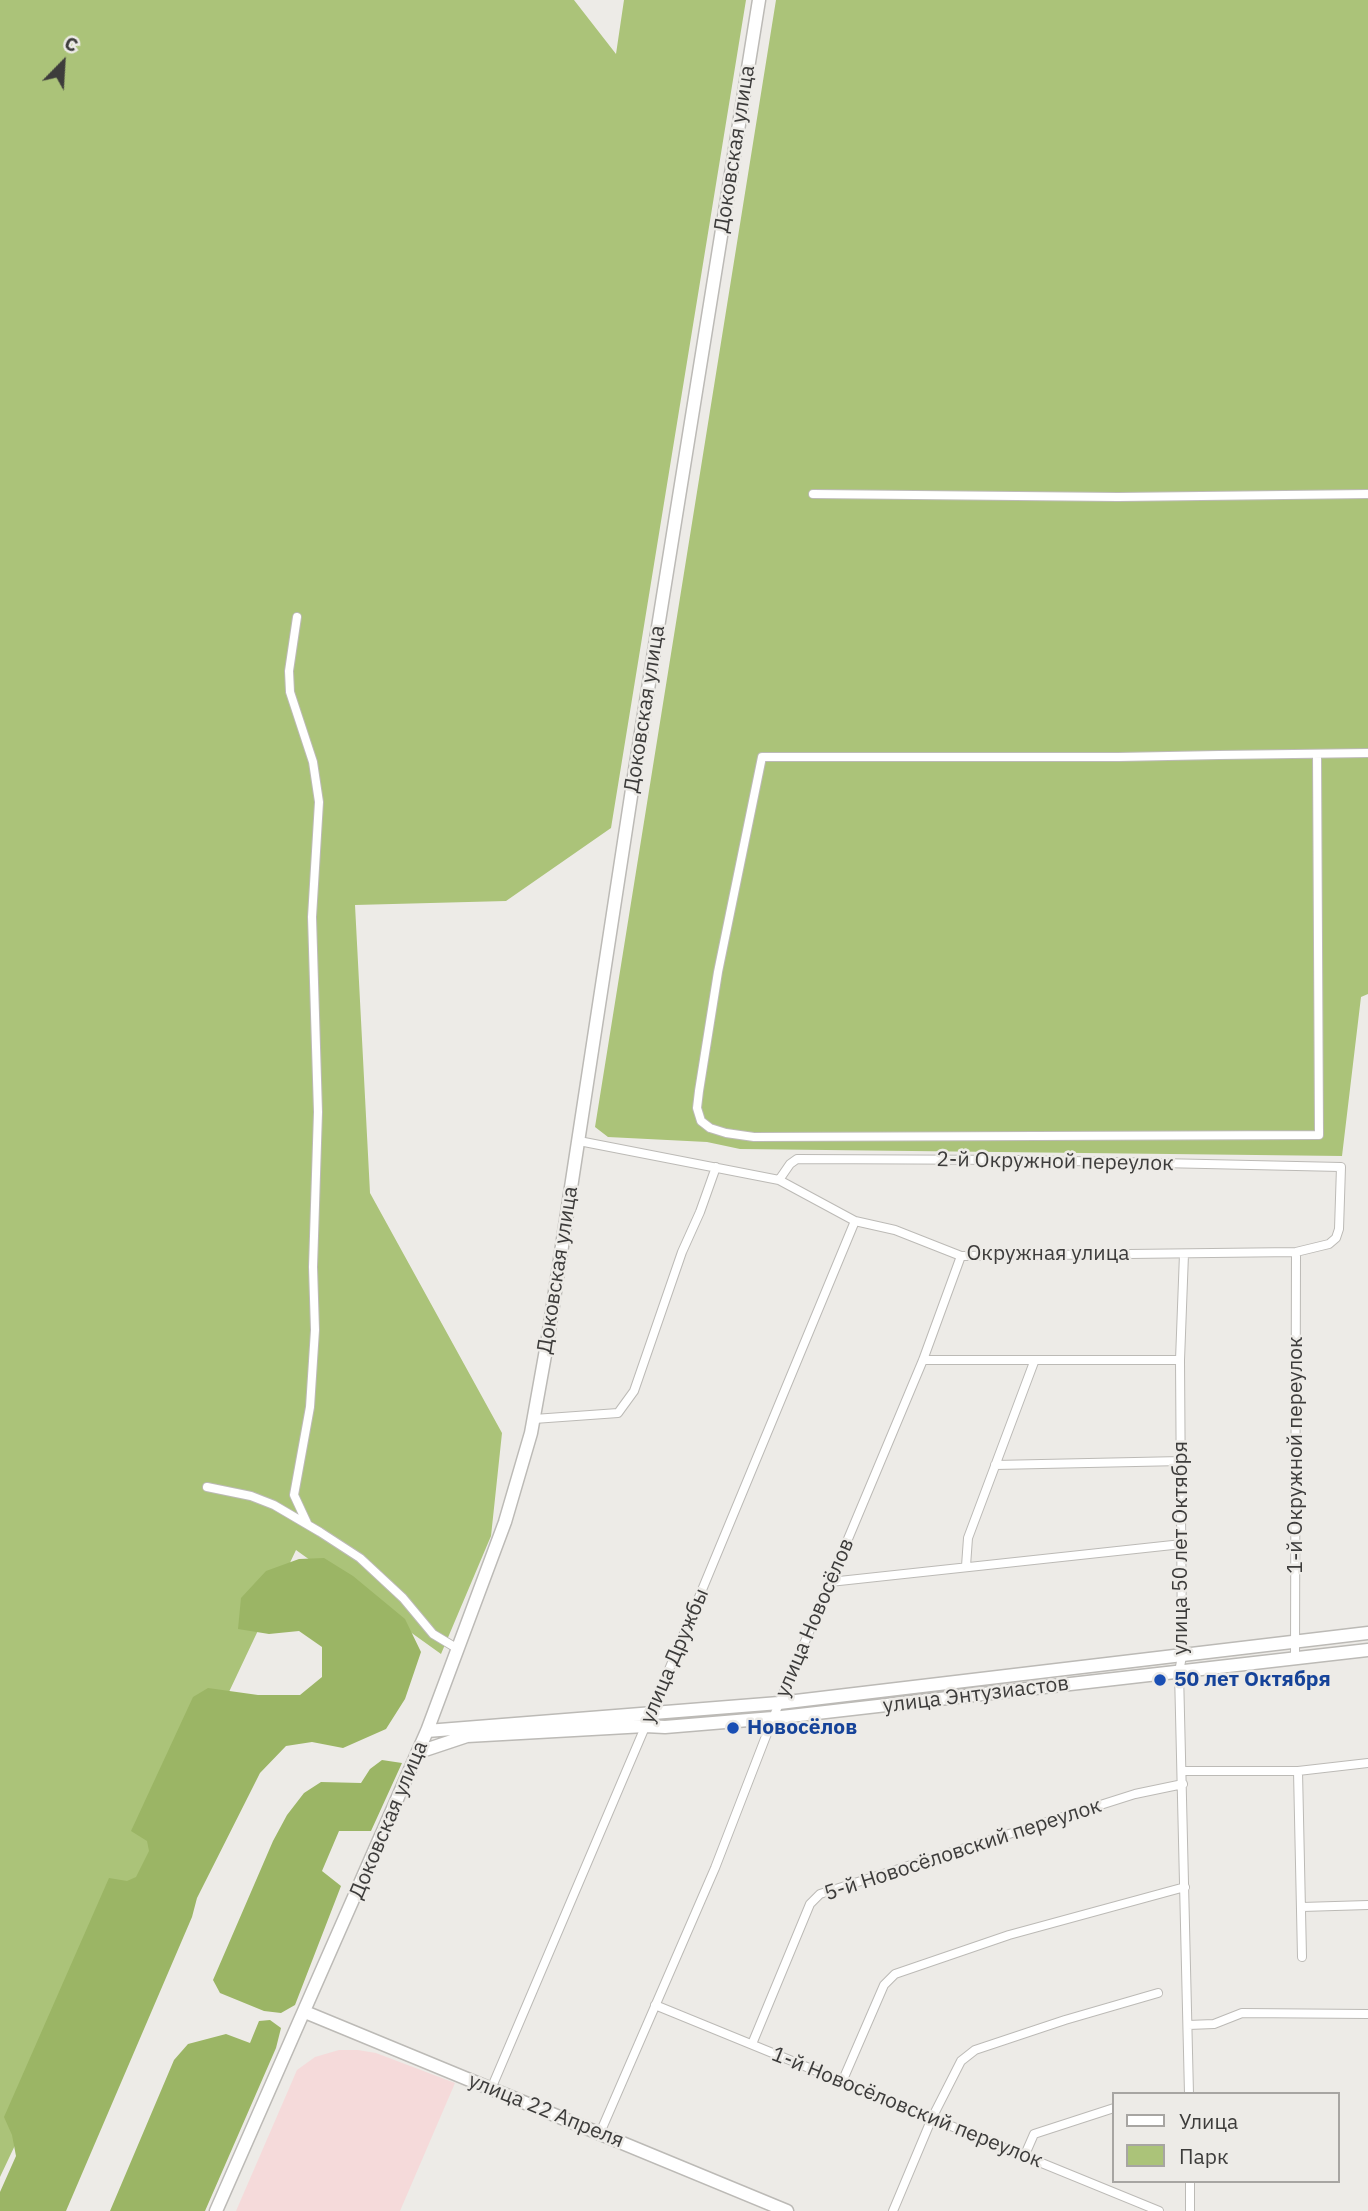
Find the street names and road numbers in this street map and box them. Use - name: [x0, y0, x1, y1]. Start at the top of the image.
- street label: Доковская улица: [709, 64, 761, 234]
- street label: Доковская улица: [619, 624, 671, 794]
- street label: 2-й Окружной переулок: [936, 1147, 1174, 1177]
- street label: Доковская улица: [532, 1185, 584, 1355]
- street label: Окружная улица: [966, 1241, 1130, 1267]
- street label: 1-й Окружной переулок: [1283, 1336, 1309, 1574]
- street label: улица 50 лет Октября: [1168, 1441, 1194, 1655]
- street label: улица Новосёлов: [770, 1535, 860, 1701]
- street label: улица Дружбы: [635, 1585, 715, 1727]
- street label: улица Энтузиастов: [882, 1671, 1070, 1719]
- street label: Доковская улица: [344, 1737, 434, 1903]
- street label: 5-й Новосёловский переулок: [821, 1793, 1105, 1907]
- street label: 1-й Новосёловский переулок: [768, 2042, 1046, 2174]
- street label: улица 22 Апреля: [465, 2068, 627, 2154]

